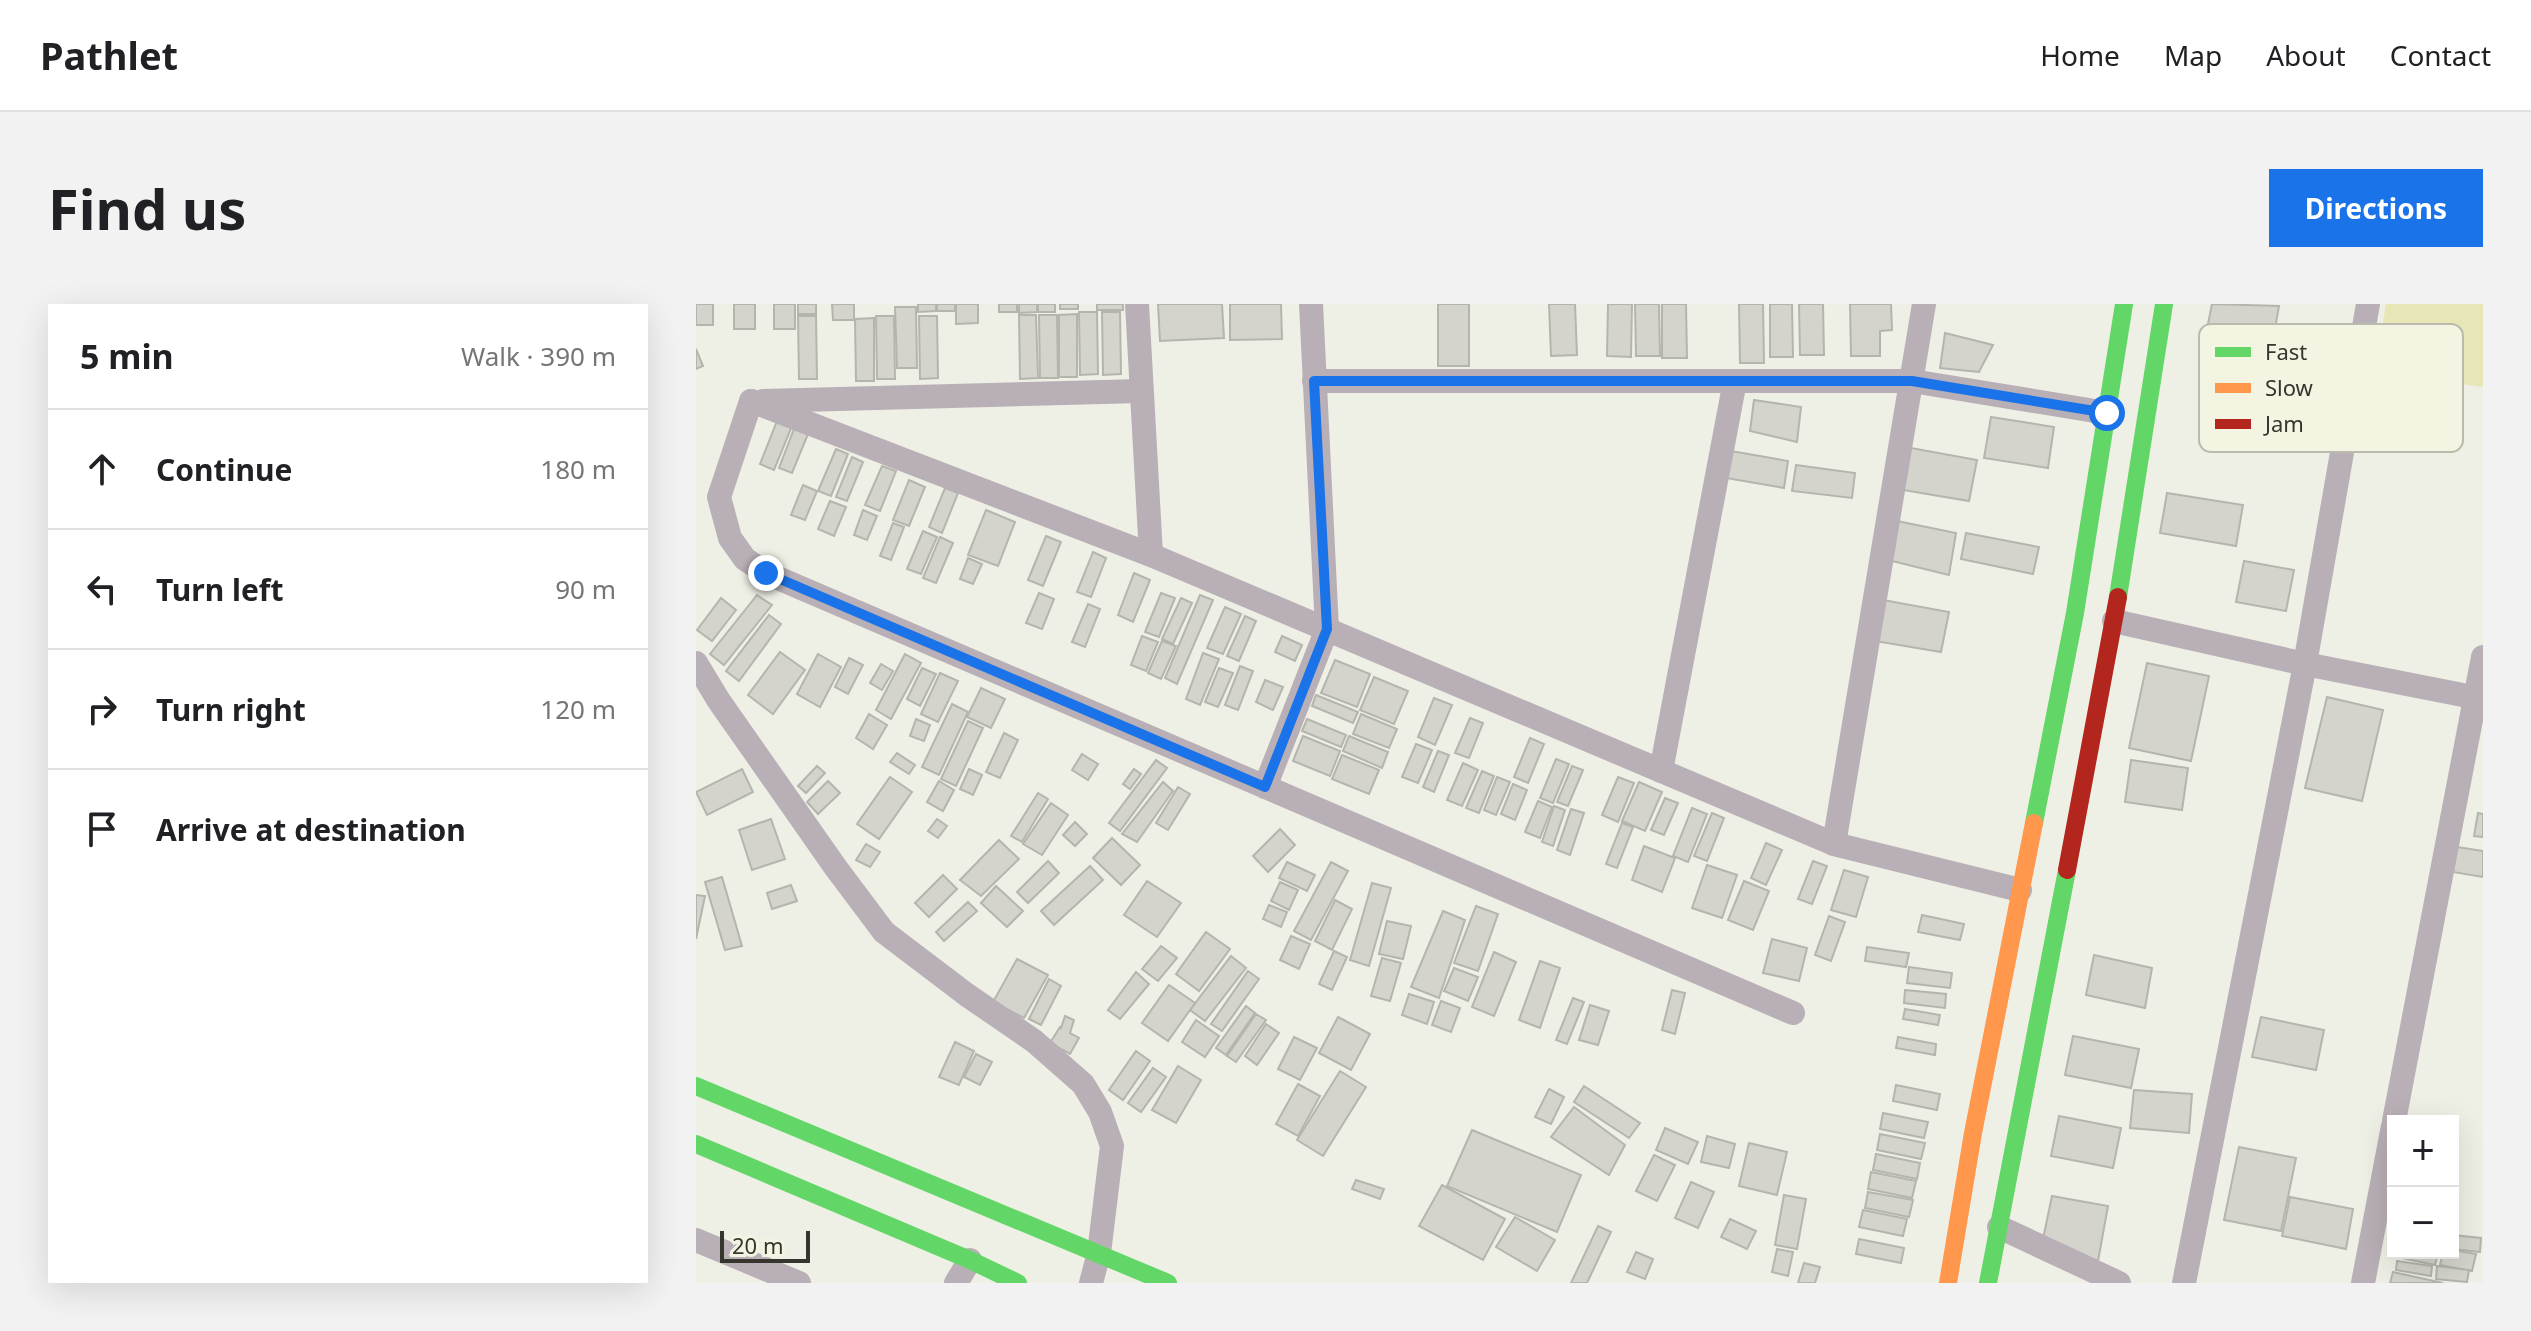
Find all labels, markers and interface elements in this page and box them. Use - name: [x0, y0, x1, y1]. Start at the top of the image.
- text: Pathlet: [40, 29, 178, 81]
- text: Home: [2040, 36, 2120, 74]
- text: Map: [2164, 36, 2222, 74]
- text: About: [2266, 36, 2346, 74]
- text: Contact: [2390, 36, 2491, 74]
- button: Directions: [2269, 169, 2483, 247]
- text: Find us: [48, 170, 246, 246]
- legend: [2199, 324, 2463, 452]
- text: 5 min: [80, 333, 174, 379]
- text: Fast: [2265, 336, 2307, 366]
- text: Walk · 390 m: [461, 338, 616, 374]
- text: Slow: [2265, 372, 2314, 402]
- route start: [2089, 395, 2125, 431]
- text: Jam: [2263, 408, 2304, 438]
- icon: ahead: [80, 447, 124, 491]
- text: Continue: [156, 449, 292, 490]
- text: 180 m: [540, 451, 616, 487]
- route end: [748, 555, 784, 591]
- icon: left: [80, 567, 124, 611]
- text: Turn left: [156, 569, 284, 610]
- text: 90 m: [555, 571, 616, 607]
- icon: right: [80, 687, 124, 731]
- text: Turn right: [156, 689, 306, 730]
- text: 120 m: [540, 691, 616, 727]
- icon: arrive: [80, 807, 124, 851]
- text: Arrive at destination: [156, 809, 466, 850]
- map controls: [2387, 1115, 2459, 1259]
- button: +: [2387, 1115, 2459, 1187]
- button: −: [2387, 1187, 2459, 1259]
- scale bar: [720, 1227, 810, 1263]
- text: 20 m: [732, 1230, 783, 1260]

